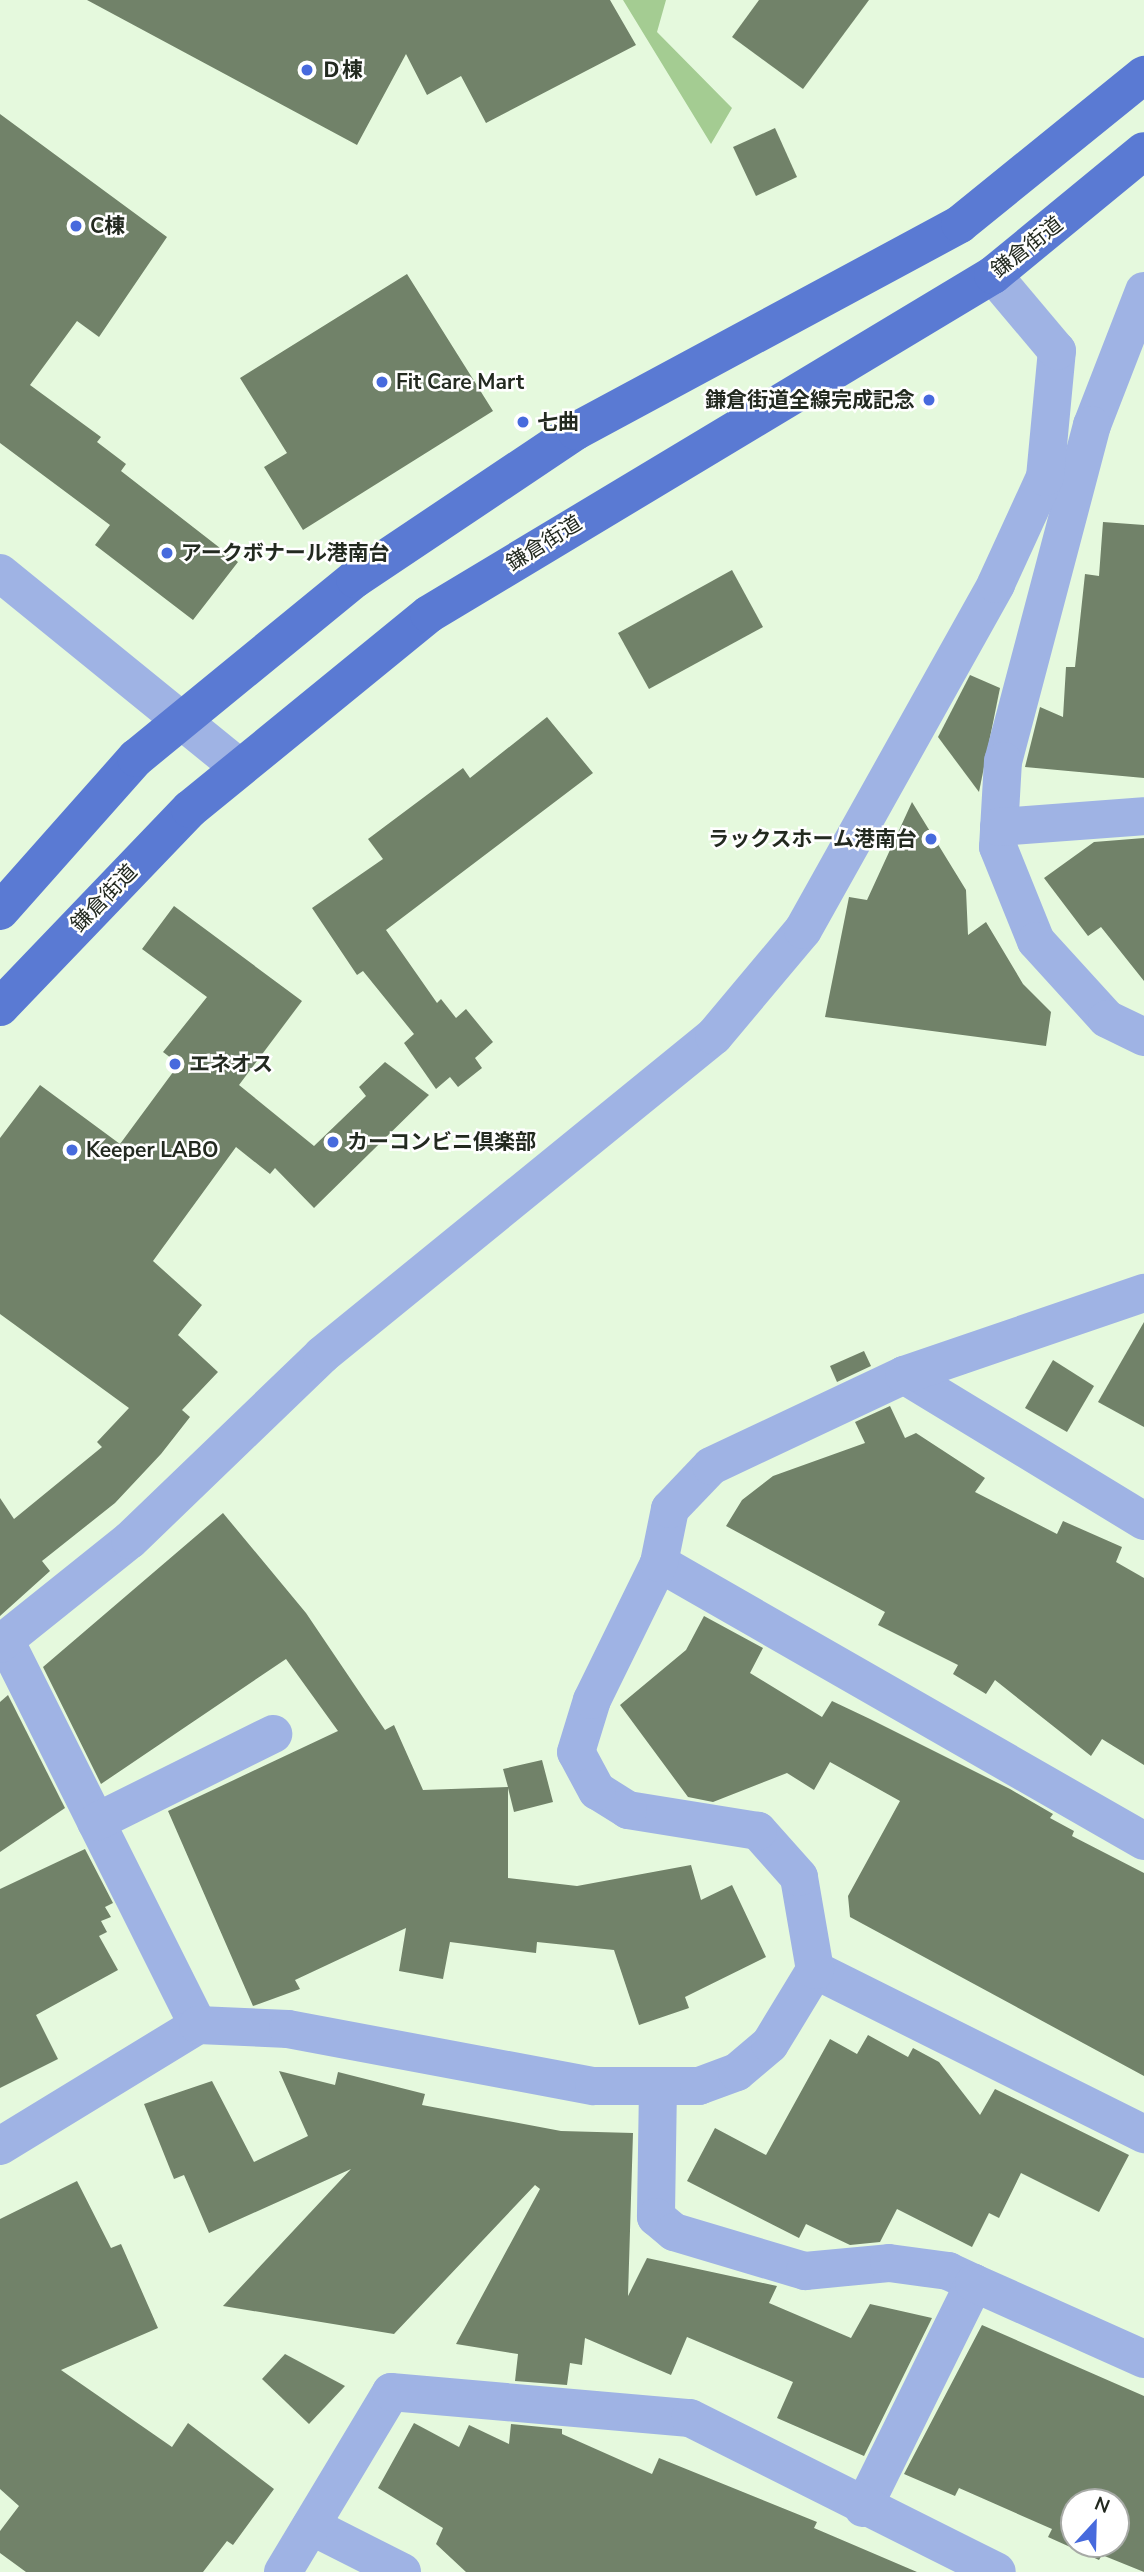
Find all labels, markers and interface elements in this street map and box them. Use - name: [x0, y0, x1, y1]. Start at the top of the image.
- place label: Ｄ棟: [321, 57, 363, 83]
- marker: Ｄ棟: [299, 62, 315, 78]
- street label: 鎌倉街道: [986, 211, 1068, 283]
- place label: C棟: [90, 213, 125, 239]
- marker: C棟: [68, 218, 84, 234]
- place label: Fit Care Mart: [396, 369, 524, 395]
- marker: Fit Care Mart: [374, 374, 390, 390]
- place label: 鎌倉街道全線完成記念: [705, 387, 915, 413]
- marker: 鎌倉街道全線完成記念: [921, 392, 937, 408]
- place label: 七曲: [537, 409, 579, 435]
- marker: 七曲: [515, 414, 531, 430]
- street label: 鎌倉街道: [502, 510, 586, 576]
- place label: アークボナール港南台: [181, 540, 390, 566]
- marker: アークボナール港南台: [159, 545, 175, 561]
- place label: ラックスホーム港南台: [707, 826, 917, 852]
- marker: ラックスホーム港南台: [923, 831, 939, 847]
- street label: 鎌倉街道: [66, 859, 142, 937]
- place label: エネオス: [189, 1051, 273, 1077]
- marker: エネオス: [167, 1056, 183, 1072]
- place label: カーコンビニ倶楽部: [347, 1129, 536, 1155]
- marker: カーコンビニ倶楽部: [325, 1134, 341, 1150]
- place label: Keeper LABO: [86, 1137, 218, 1163]
- marker: Keeper LABO: [64, 1142, 80, 1158]
- north arrow: [1060, 2488, 1130, 2558]
- text: N: [1091, 2491, 1114, 2520]

